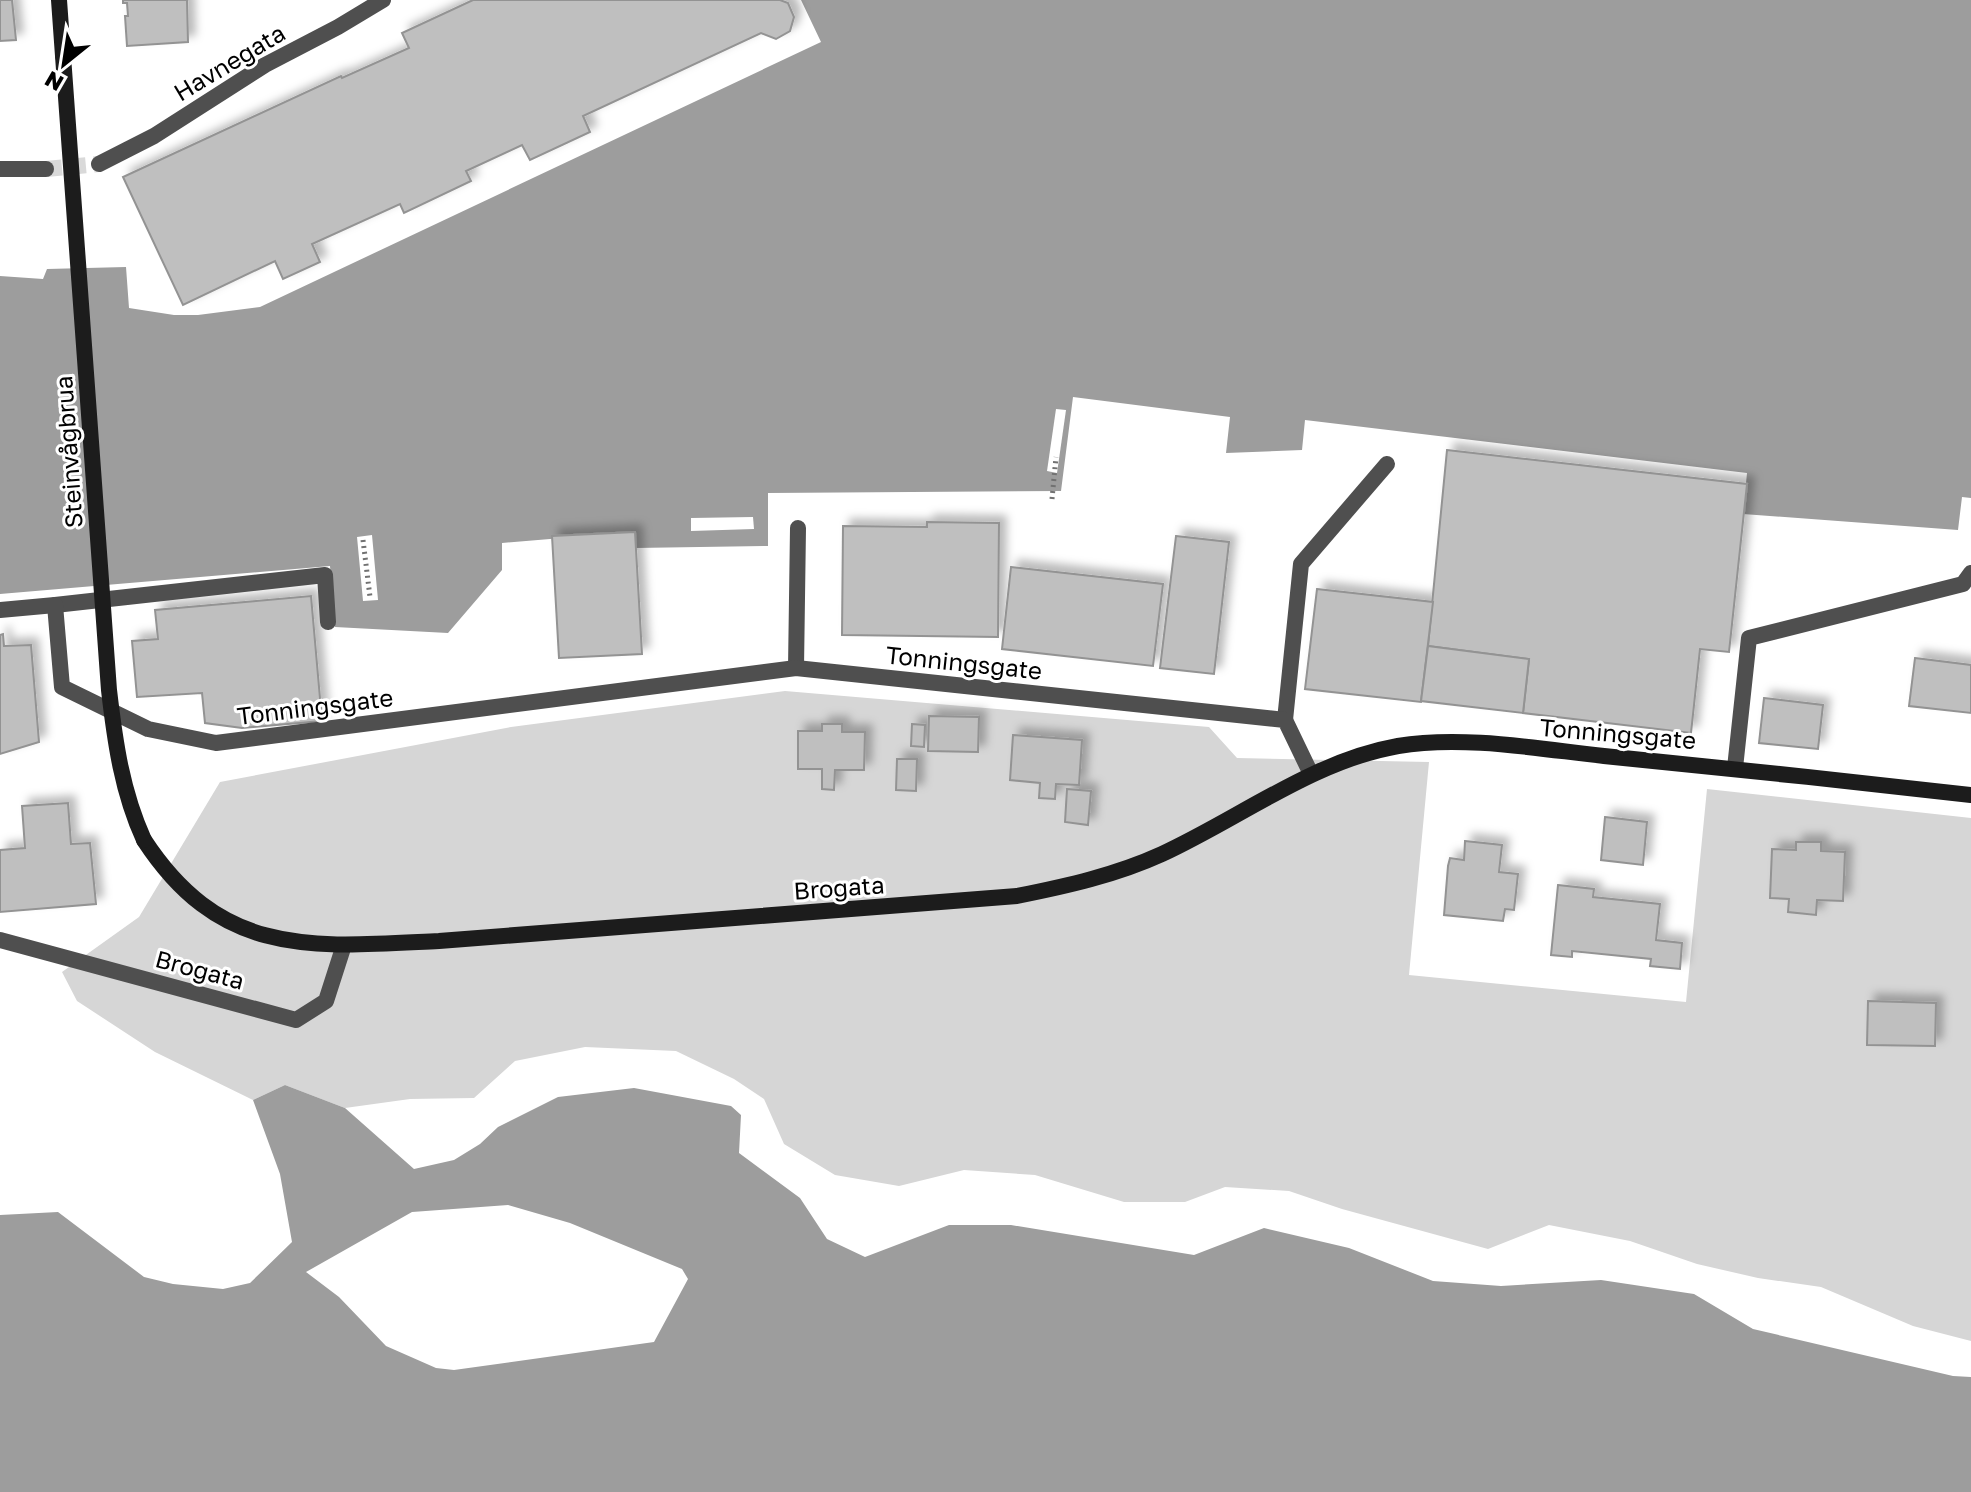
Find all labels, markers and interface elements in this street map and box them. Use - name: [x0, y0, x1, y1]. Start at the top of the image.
- street label: Havnegata: [168, 17, 290, 107]
- north arrow: [24, 24, 104, 104]
- text: N: [40, 66, 68, 98]
- street label: Steinvågbrua: [48, 375, 88, 529]
- street label: Tonningsgate: [884, 639, 1044, 685]
- street label: Tonningsgate: [235, 682, 395, 730]
- street label: Tonningsgate: [1539, 712, 1697, 754]
- street label: Brogata: [793, 869, 885, 905]
- street label: Brogata: [152, 943, 248, 995]

